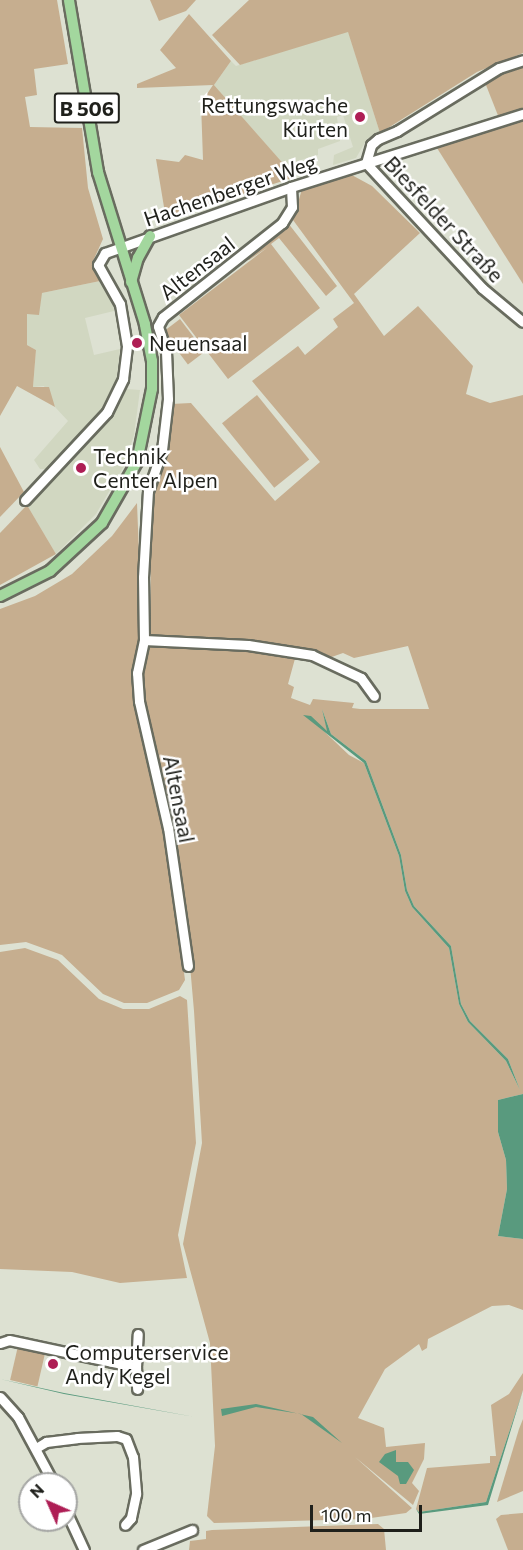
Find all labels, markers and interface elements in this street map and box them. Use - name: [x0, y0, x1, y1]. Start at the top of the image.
- road number: B 506: [52, 91, 122, 125]
- place label: Rettungswache Kürten: [201, 92, 348, 142]
- marker: Rettungswache Kürten: [353, 110, 367, 124]
- street label: Hachenberger Weg: [140, 149, 320, 231]
- street label: Biesfelder Straße: [379, 151, 509, 287]
- street label: Altensaal: [154, 231, 240, 305]
- place label: Neuensaal: [149, 330, 248, 356]
- marker: Neuensaal: [130, 336, 144, 350]
- place label: Technik Center Alpen: [93, 443, 218, 493]
- marker: Technik Center Alpen: [74, 461, 88, 475]
- street label: Altensaal: [158, 753, 200, 845]
- place label: Computerservice Andy Kegel: [65, 1339, 229, 1389]
- marker: Computerservice Andy Kegel: [46, 1357, 60, 1371]
- north arrow: [18, 1472, 78, 1532]
- text: N: [25, 1479, 47, 1501]
- scale bar: [313, 1493, 426, 1531]
- text: 100 m: [321, 1504, 371, 1526]

